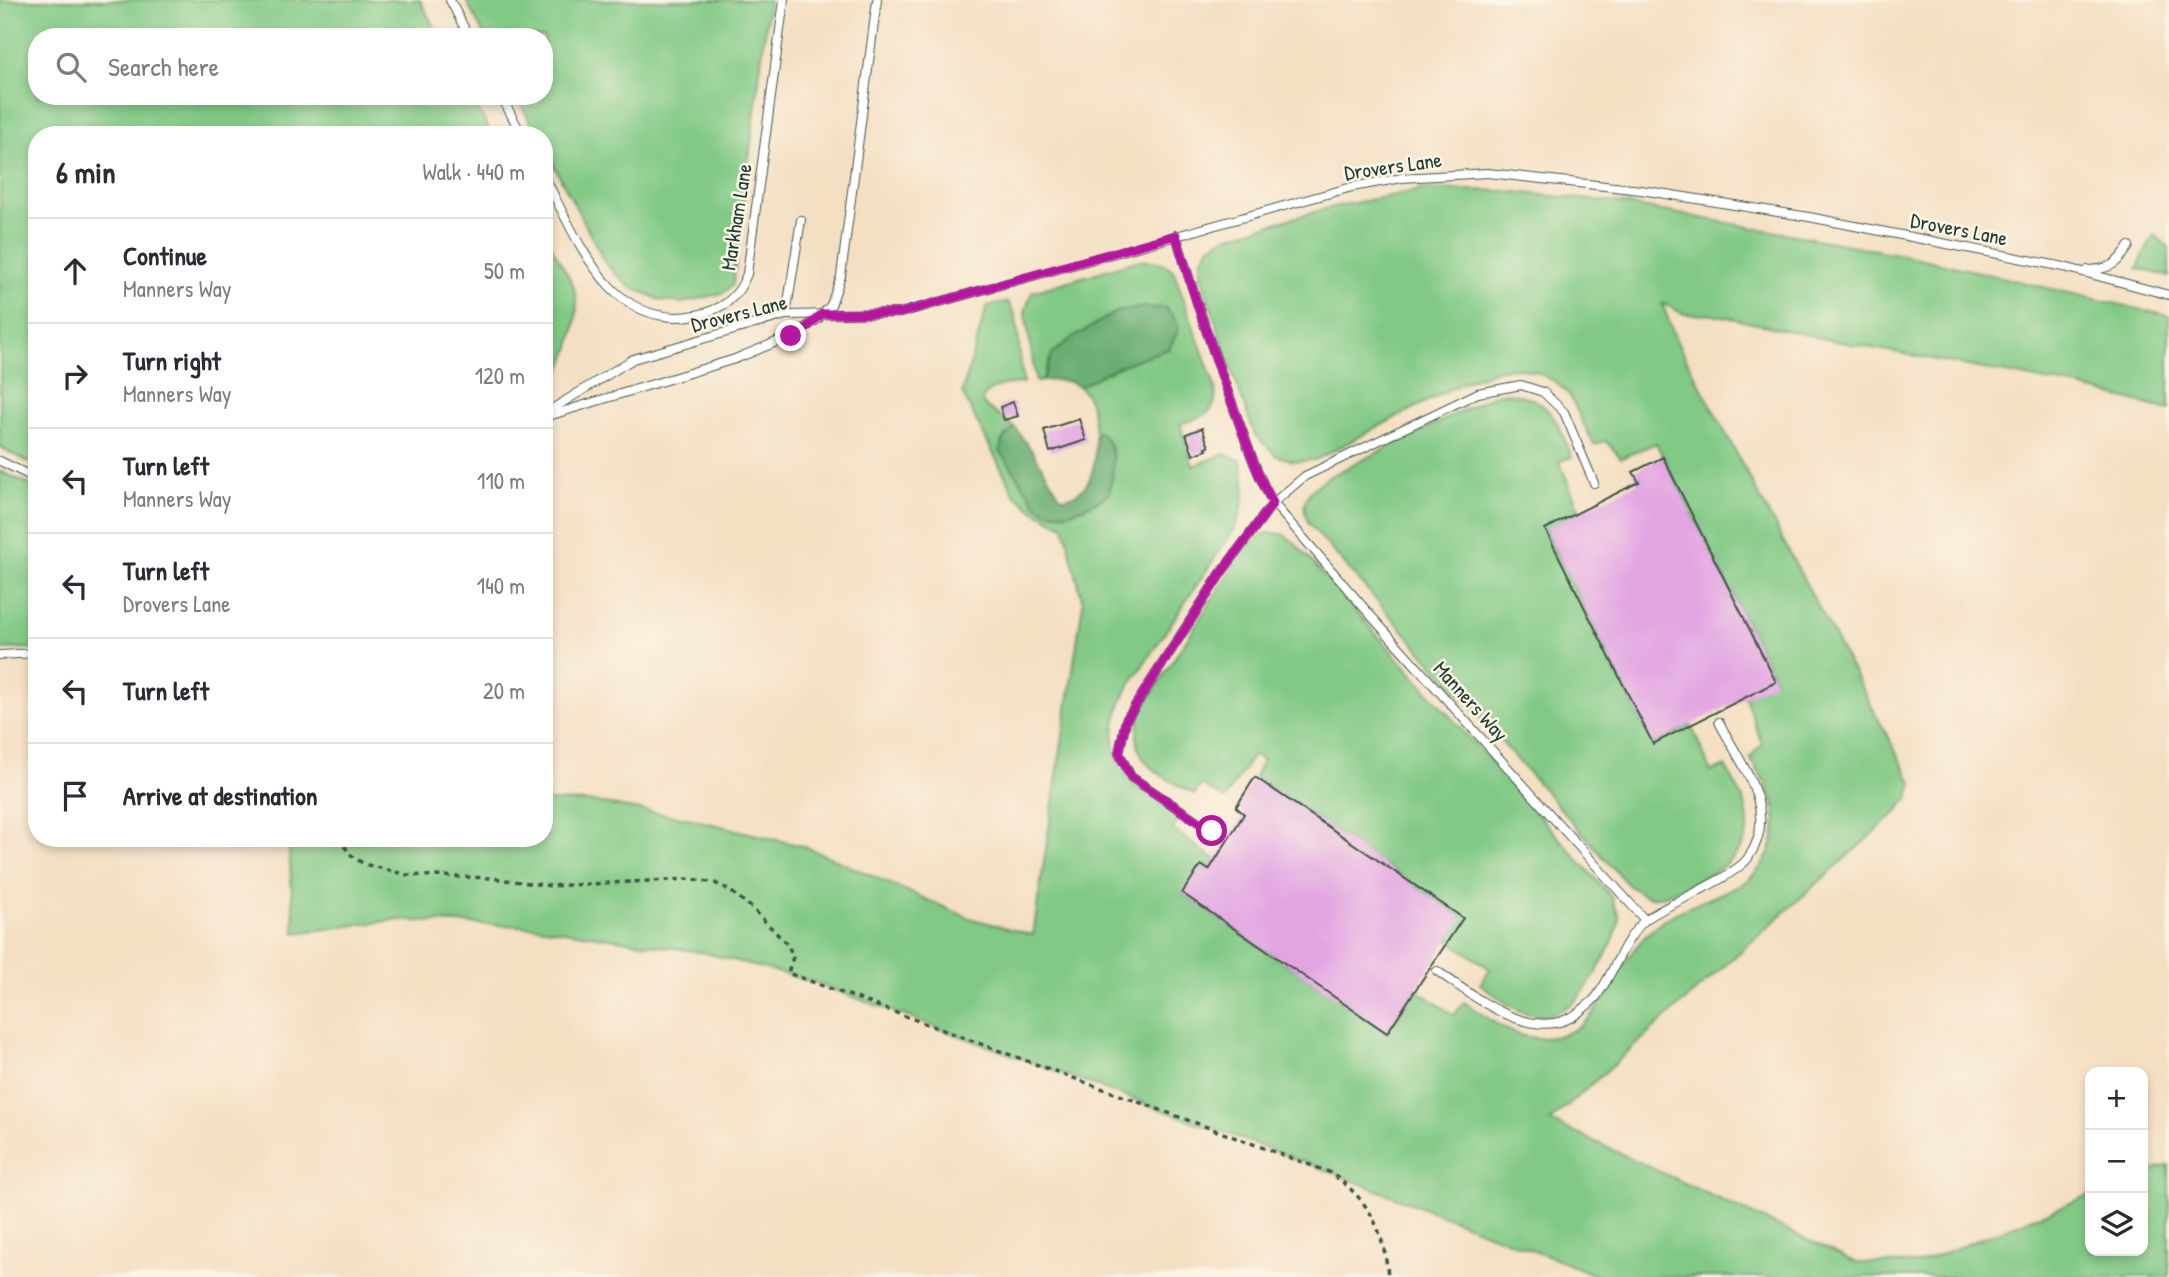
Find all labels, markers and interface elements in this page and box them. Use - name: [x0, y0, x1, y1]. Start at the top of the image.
- search box: [28, 28, 553, 105]
- icon: search: [52, 48, 90, 86]
- text: Search here: [108, 49, 219, 84]
- street label: Drovers Lane: [1342, 145, 1444, 187]
- text: 6 min: [56, 152, 116, 192]
- text: Walk · 440 m: [422, 156, 525, 187]
- street label: Markham Lane: [713, 162, 759, 272]
- street label: Drovers Lane: [1908, 205, 2010, 253]
- text: Continue: [123, 238, 207, 273]
- icon: ahead: [56, 252, 94, 290]
- text: 50 m: [484, 255, 525, 286]
- text: Manners Way: [123, 273, 232, 304]
- street label: Drovers Lane: [688, 287, 790, 339]
- route end: [775, 320, 806, 351]
- text: Turn right: [123, 343, 221, 378]
- icon: right: [56, 357, 94, 395]
- text: 120 m: [475, 360, 525, 391]
- text: Manners Way: [123, 378, 232, 409]
- text: Turn left: [123, 448, 209, 483]
- icon: left: [56, 462, 94, 500]
- text: 110 m: [477, 465, 525, 496]
- text: Manners Way: [123, 483, 232, 514]
- text: Turn left: [123, 553, 209, 588]
- icon: left: [56, 567, 94, 605]
- text: 140 m: [477, 570, 525, 601]
- text: Drovers Lane: [123, 588, 231, 619]
- street label: Manners Way: [1427, 654, 1515, 748]
- icon: left: [56, 672, 94, 710]
- text: Turn left: [123, 673, 209, 708]
- text: 20 m: [483, 675, 525, 706]
- icon: arrive: [56, 777, 94, 815]
- text: Arrive at destination: [123, 778, 318, 813]
- route start: [1196, 815, 1227, 846]
- map controls: [2085, 1067, 2148, 1256]
- button: +: [2085, 1067, 2148, 1130]
- button: −: [2085, 1130, 2148, 1193]
- button: layers: [2085, 1193, 2148, 1256]

